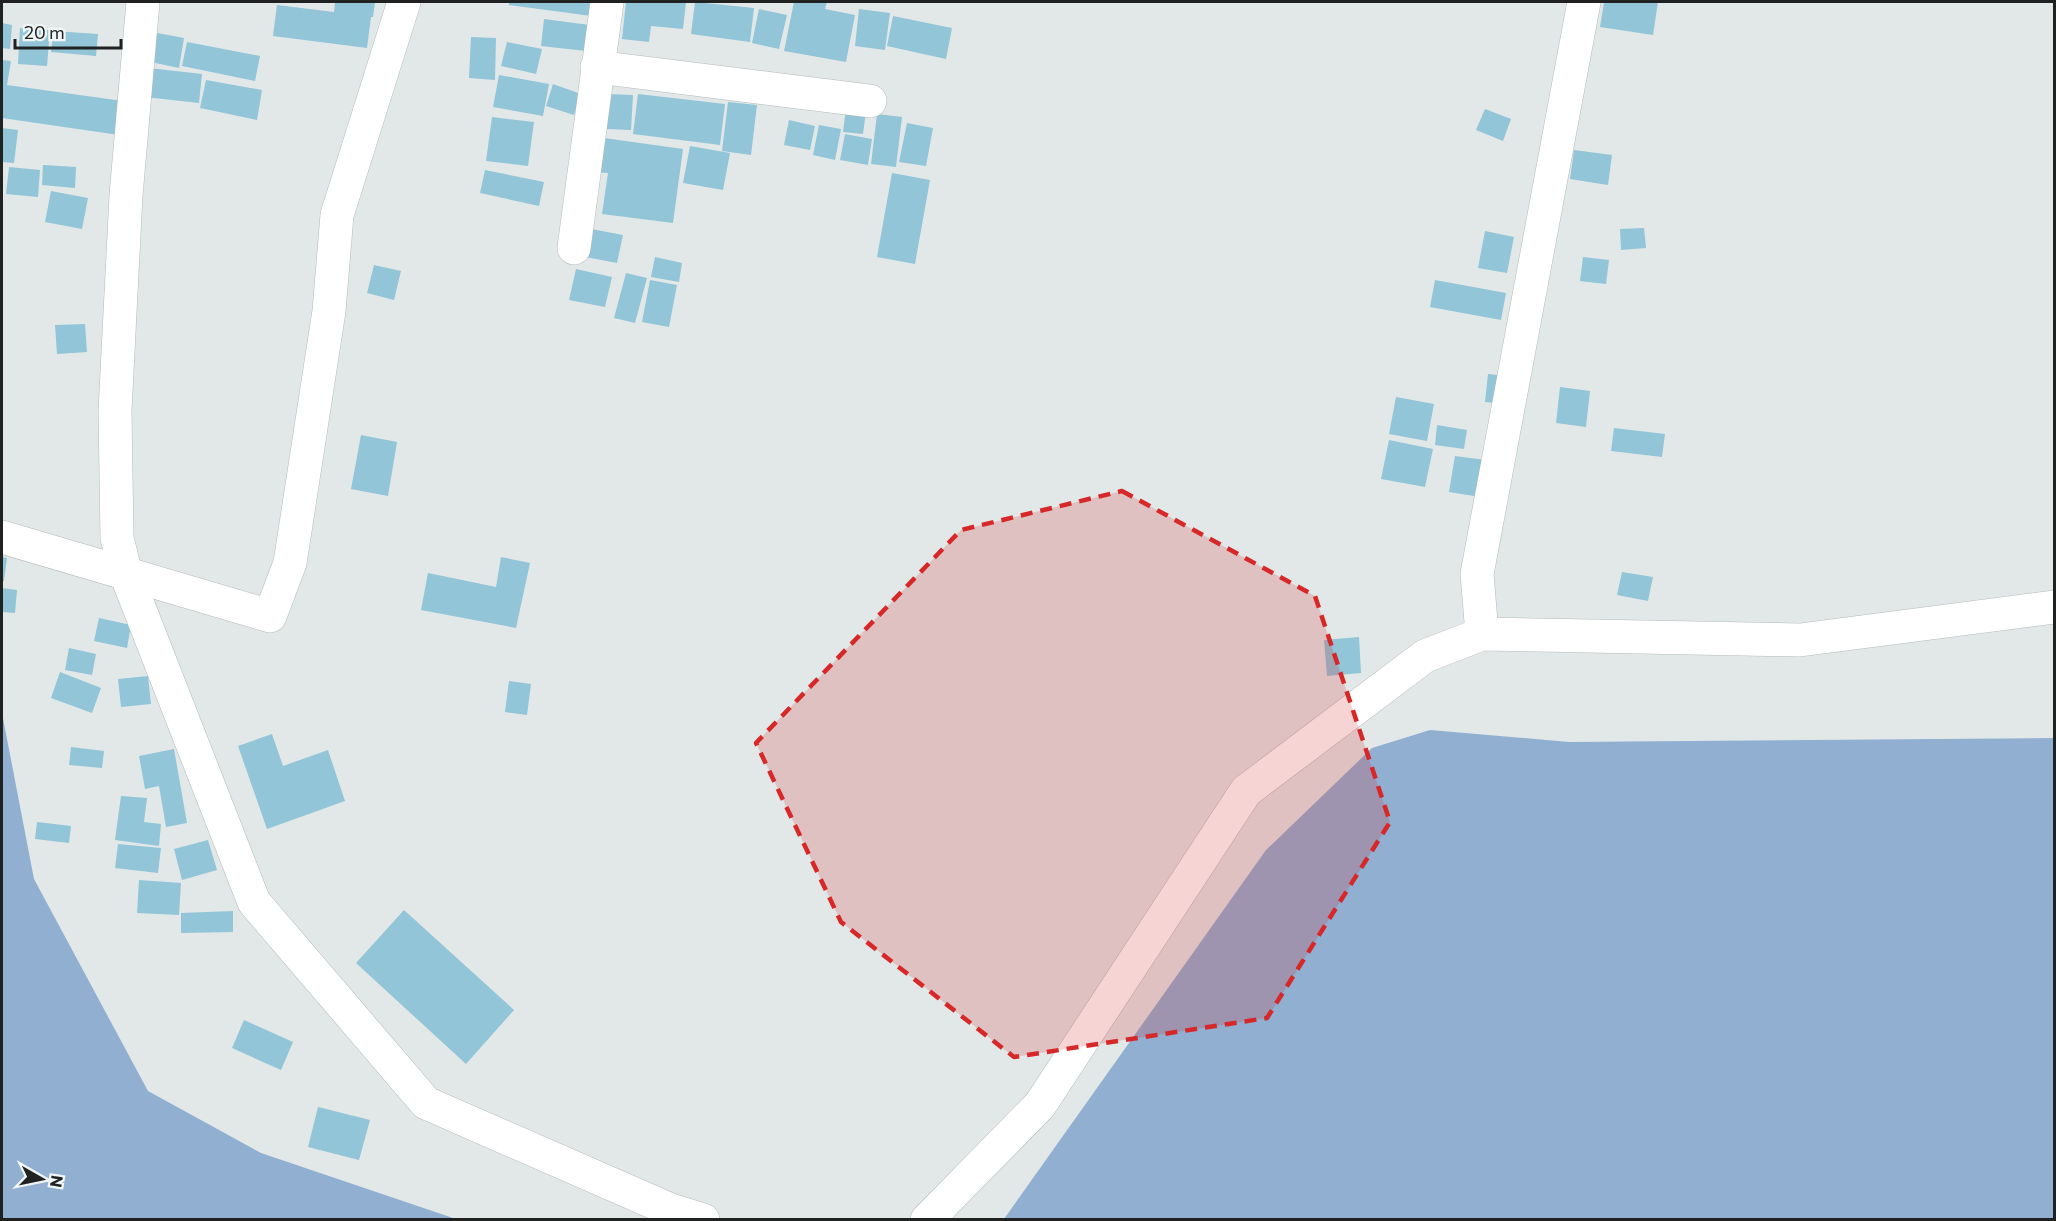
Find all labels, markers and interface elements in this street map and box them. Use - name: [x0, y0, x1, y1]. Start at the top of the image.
- scale bar: [15, 12, 122, 50]
- text: 20 m: [24, 21, 65, 43]
- north arrow: [12, 1149, 72, 1209]
- text: N: [47, 1174, 68, 1189]

